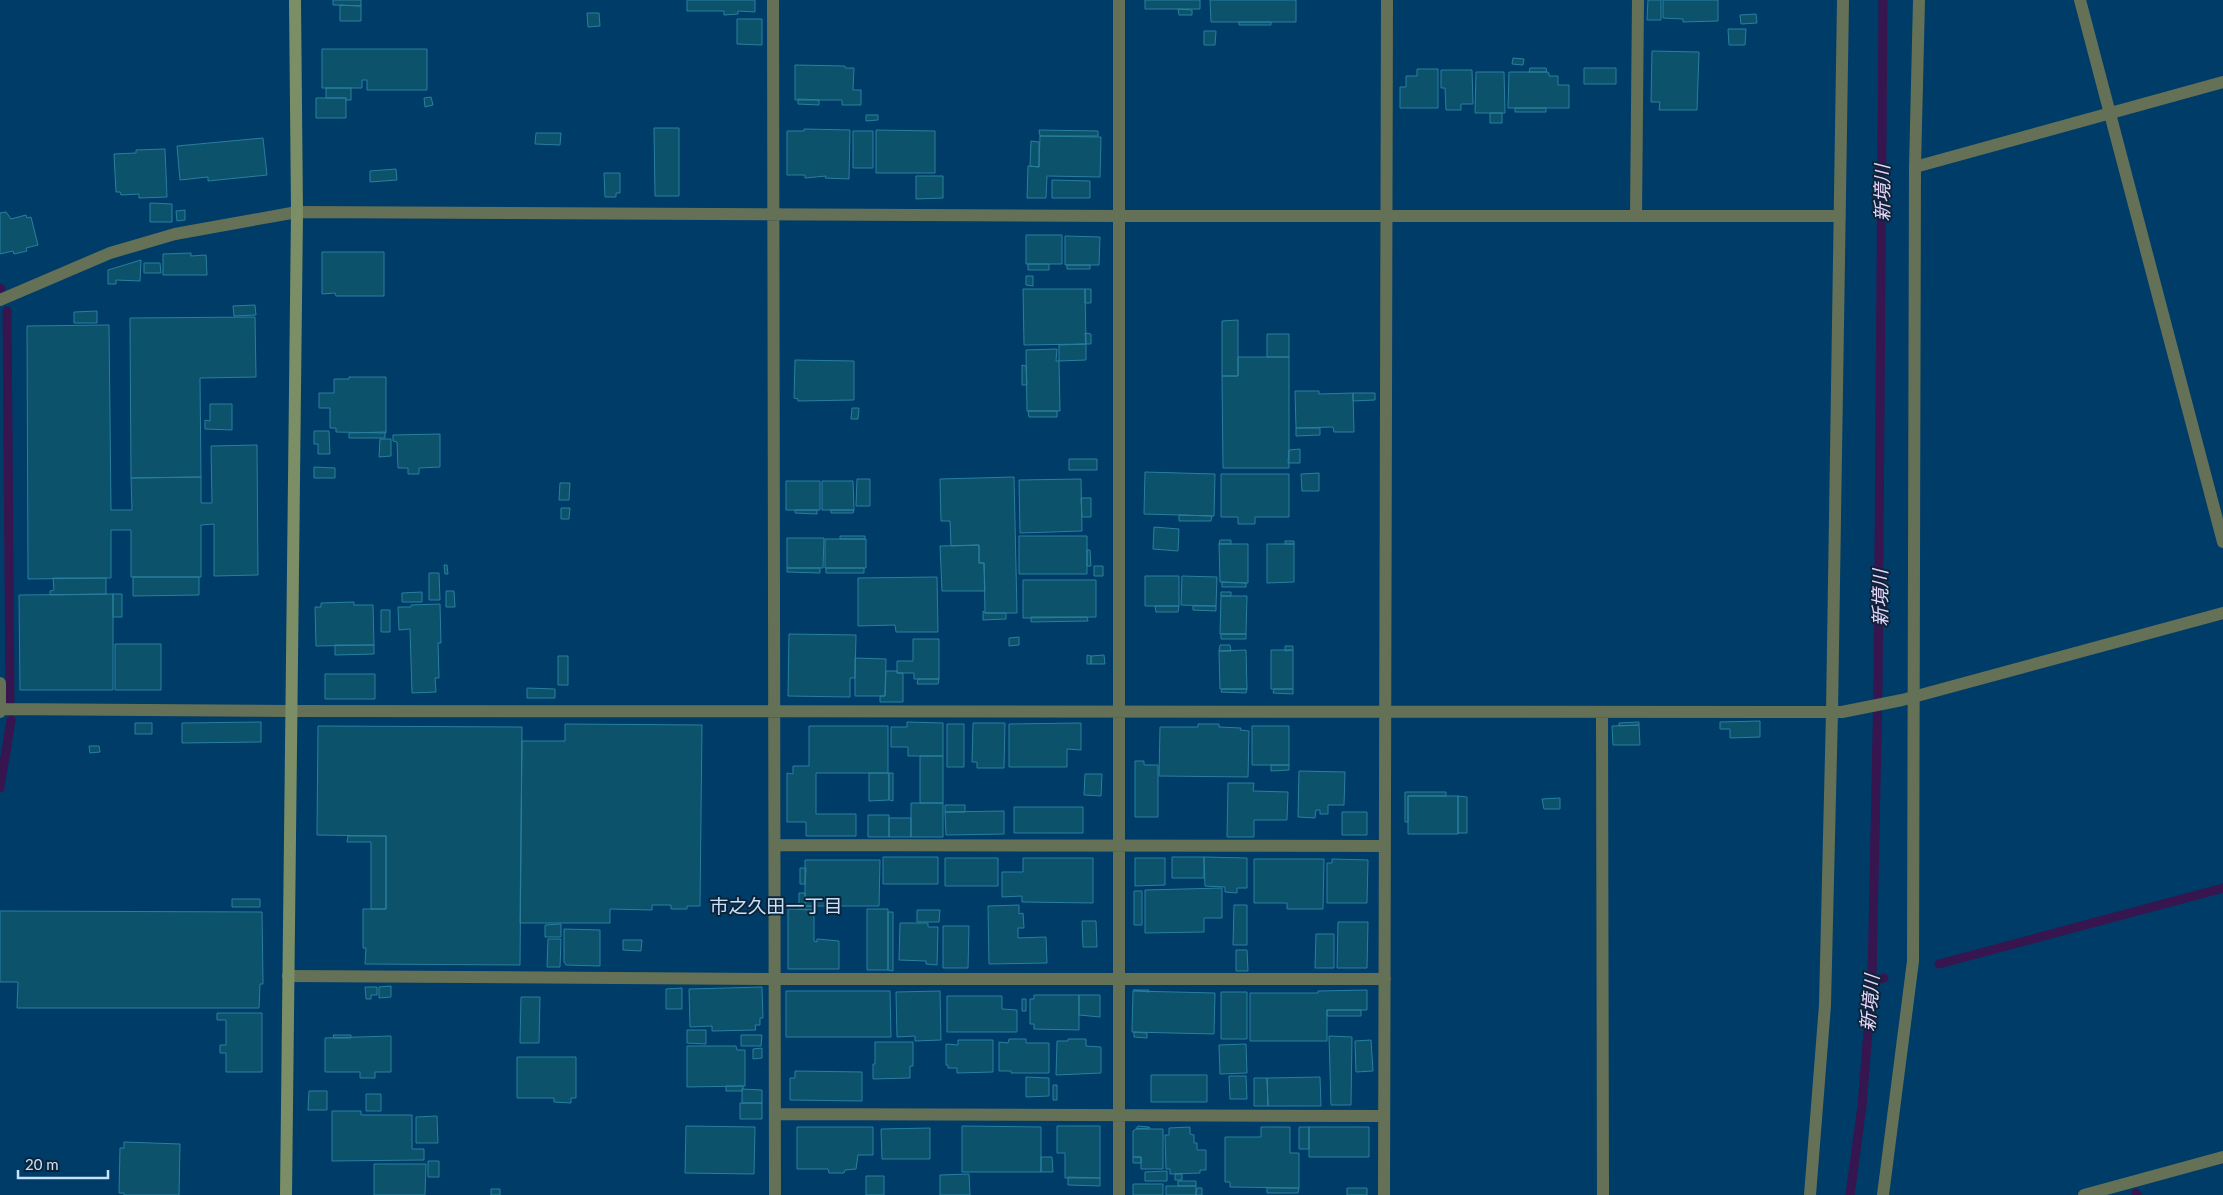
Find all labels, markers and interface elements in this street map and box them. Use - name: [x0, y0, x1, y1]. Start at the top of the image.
- water label: 新境川: [1870, 163, 1893, 222]
- water label: 新境川: [1868, 568, 1891, 627]
- district label: 市之久田一丁目: [709, 894, 843, 917]
- water label: 新境川: [1855, 972, 1883, 1032]
- scale bar: [18, 1148, 108, 1180]
- text: 20 m: [25, 1155, 59, 1173]

